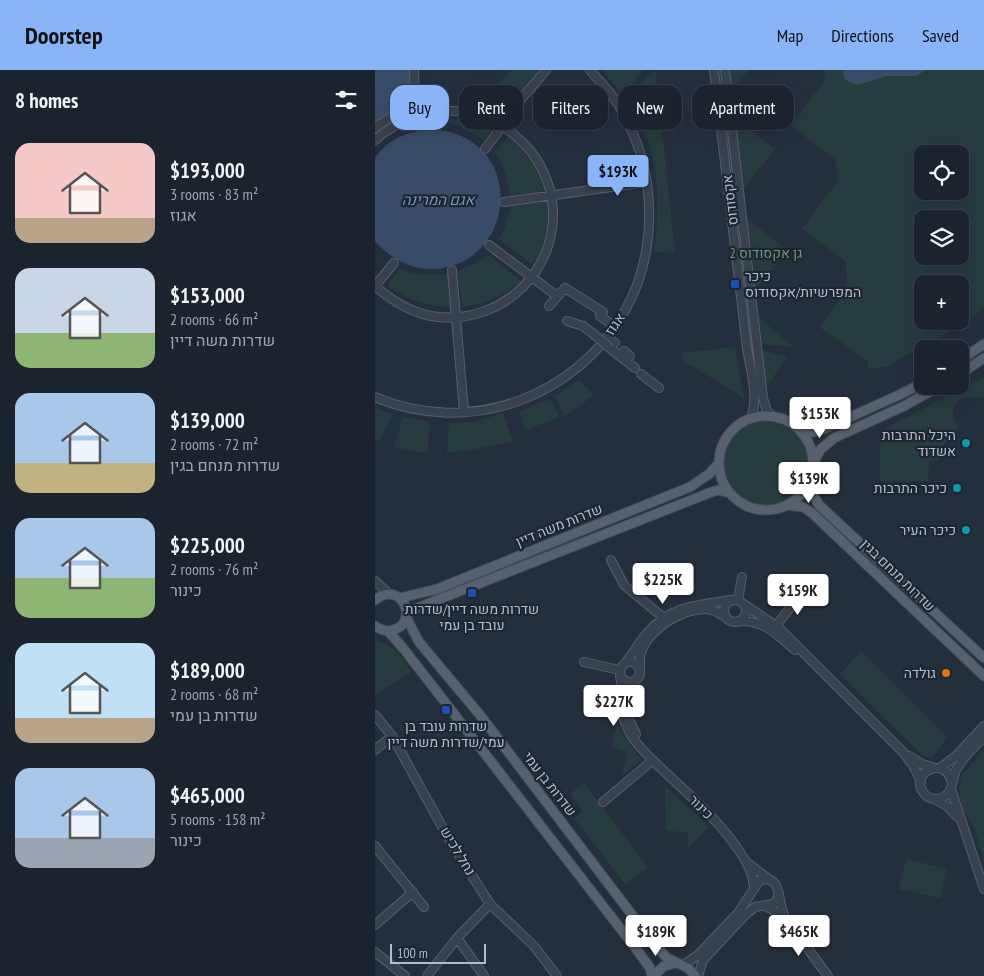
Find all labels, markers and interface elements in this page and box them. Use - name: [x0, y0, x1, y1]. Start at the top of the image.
- text: Doorstep: [25, 20, 103, 51]
- text: Map: [777, 24, 803, 47]
- text: Directions: [831, 24, 894, 47]
- text: Saved: [922, 24, 959, 47]
- chip: Buy: [390, 85, 449, 130]
- chip: Rent: [459, 85, 523, 130]
- chip: Filters: [533, 85, 608, 130]
- chip: New: [618, 85, 682, 130]
- chip: Apartment: [692, 85, 794, 130]
- icon: filters: [332, 86, 360, 114]
- text: 8 homes: [15, 87, 78, 114]
- map controls: [914, 145, 969, 395]
- button: locate: [914, 145, 969, 200]
- pin: $193K: [583, 154, 653, 197]
- text: $193,000: [170, 157, 245, 184]
- text: $193K: [599, 161, 637, 181]
- icon: home: [55, 163, 115, 223]
- street label: אקסודוס: [718, 174, 742, 226]
- text: 3 rooms · 83 m²: [170, 184, 258, 204]
- water label: אגם המרינה: [402, 190, 477, 209]
- text: אגוז: [170, 205, 197, 225]
- button: layers: [914, 210, 969, 265]
- park label: גן אקסודוס 2: [730, 244, 802, 262]
- place label: כיכר המפרשיות/אקסודוס: [745, 267, 861, 301]
- button: +: [914, 275, 969, 330]
- marker: כיכר המפרשיות/אקסודוס: [729, 278, 741, 290]
- text: $153,000: [170, 282, 245, 309]
- icon: home: [55, 288, 115, 348]
- text: 2 rooms · 66 m²: [170, 309, 258, 329]
- street label: אגוז: [601, 309, 629, 339]
- text: שדרות משה דיין: [170, 330, 275, 350]
- button: −: [914, 340, 969, 395]
- pin: $153K: [785, 396, 855, 439]
- text: $153K: [801, 403, 839, 423]
- text: $139,000: [170, 407, 245, 434]
- icon: home: [55, 413, 115, 473]
- place label: היכל התרבות אשדוד: [882, 426, 956, 460]
- text: 2 rooms · 72 m²: [170, 434, 258, 454]
- marker: היכל התרבות אשדוד: [960, 437, 972, 449]
- text: שדרות מנחם בגין: [170, 455, 280, 475]
- pin: $139K: [774, 462, 844, 504]
- text: $139K: [790, 468, 828, 488]
- place label: כיכר התרבות: [874, 479, 947, 497]
- marker: כיכר התרבות: [951, 482, 963, 494]
- street label: שדרות משה דיין: [513, 499, 605, 551]
- place label: כיכר העיר: [899, 521, 956, 539]
- marker: כיכר העיר: [960, 524, 972, 536]
- text: $225,000: [170, 532, 245, 559]
- street label: שדרות מנחם בגין: [857, 535, 939, 615]
- icon: home: [55, 538, 115, 598]
- text: 2 rooms · 76 m²: [170, 559, 258, 579]
- pin: $225K: [628, 562, 698, 605]
- text: $225K: [644, 569, 682, 589]
- pin: $159K: [763, 574, 833, 616]
- text: כינור: [170, 580, 202, 600]
- text: $159K: [779, 580, 817, 600]
- marker: שדרות משה דיין/שדרות עובד בן עמי: [466, 587, 478, 599]
- place label: שדרות משה דיין/שדרות עובד בן עמי: [405, 600, 539, 634]
- text: $189,000: [170, 657, 245, 684]
- icon: home: [55, 663, 115, 723]
- place label: גולדה: [904, 664, 936, 682]
- marker: גולדה: [940, 667, 952, 679]
- text: 2 rooms · 68 m²: [170, 684, 258, 704]
- pin: $227K: [579, 684, 649, 727]
- text: $227K: [595, 691, 633, 711]
- marker: שדרות עובד בן עמי/שדרות משה דיין: [440, 704, 452, 716]
- text: שדרות בן עמי: [170, 705, 258, 725]
- place label: שדרות עובד בן עמי/שדרות משה דיין: [387, 717, 505, 751]
- street label: שדרות בן עמי: [519, 748, 581, 820]
- text: $465,000: [170, 782, 245, 809]
- icon: home: [55, 788, 115, 848]
- street label: כינור: [685, 791, 717, 823]
- text: 5 rooms · 158 m²: [170, 809, 266, 829]
- street label: נחל לכיש: [436, 823, 480, 879]
- text: כינור: [170, 830, 202, 850]
- pin: $189K: [621, 914, 691, 957]
- pin: $465K: [764, 914, 834, 957]
- text: $189K: [637, 921, 675, 941]
- text: $465K: [780, 921, 818, 941]
- scale bar: [390, 941, 486, 964]
- text: 100 m: [397, 944, 428, 962]

